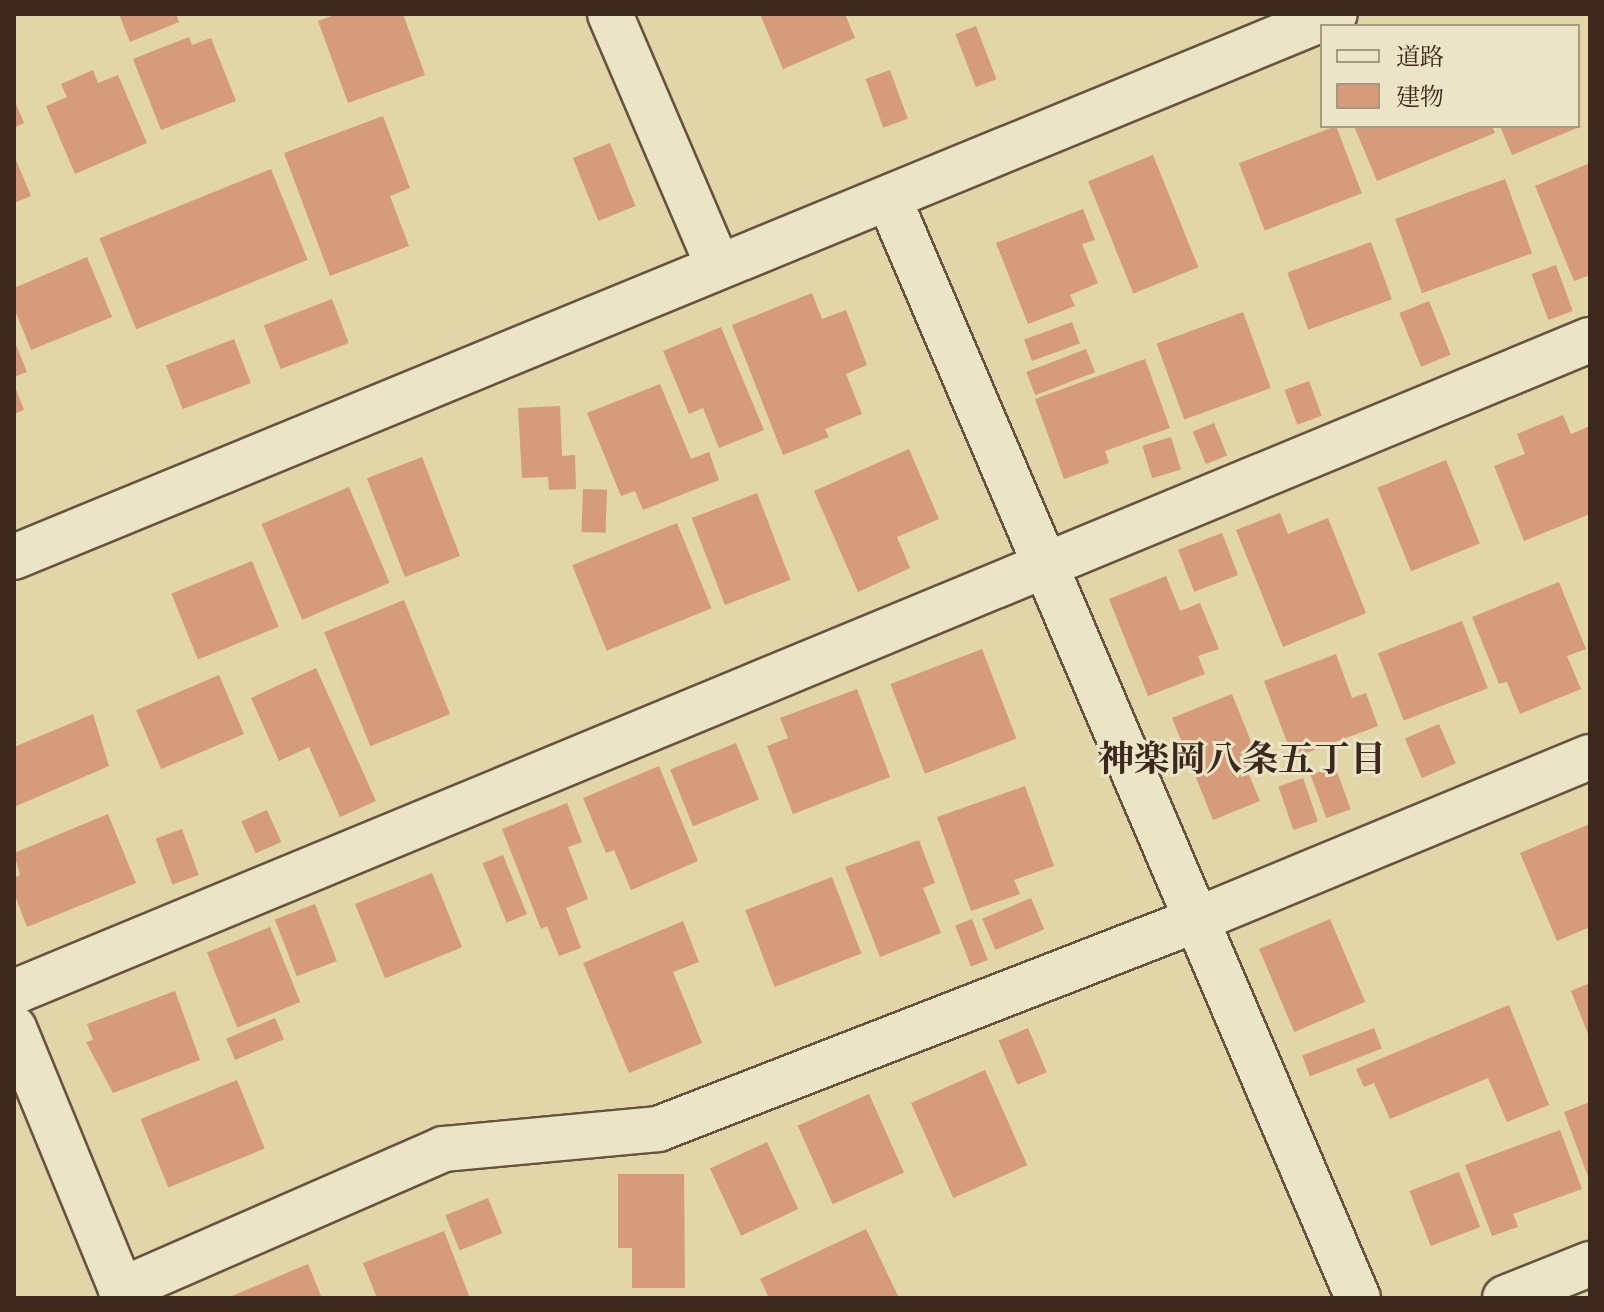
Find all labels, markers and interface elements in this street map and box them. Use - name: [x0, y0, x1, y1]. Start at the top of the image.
- legend: [1320, 24, 1580, 128]
- text: 道路: [1396, 42, 1444, 76]
- text: 建物: [1396, 82, 1444, 116]
- district label: 神楽岡八条五丁目: [1098, 741, 1386, 785]

